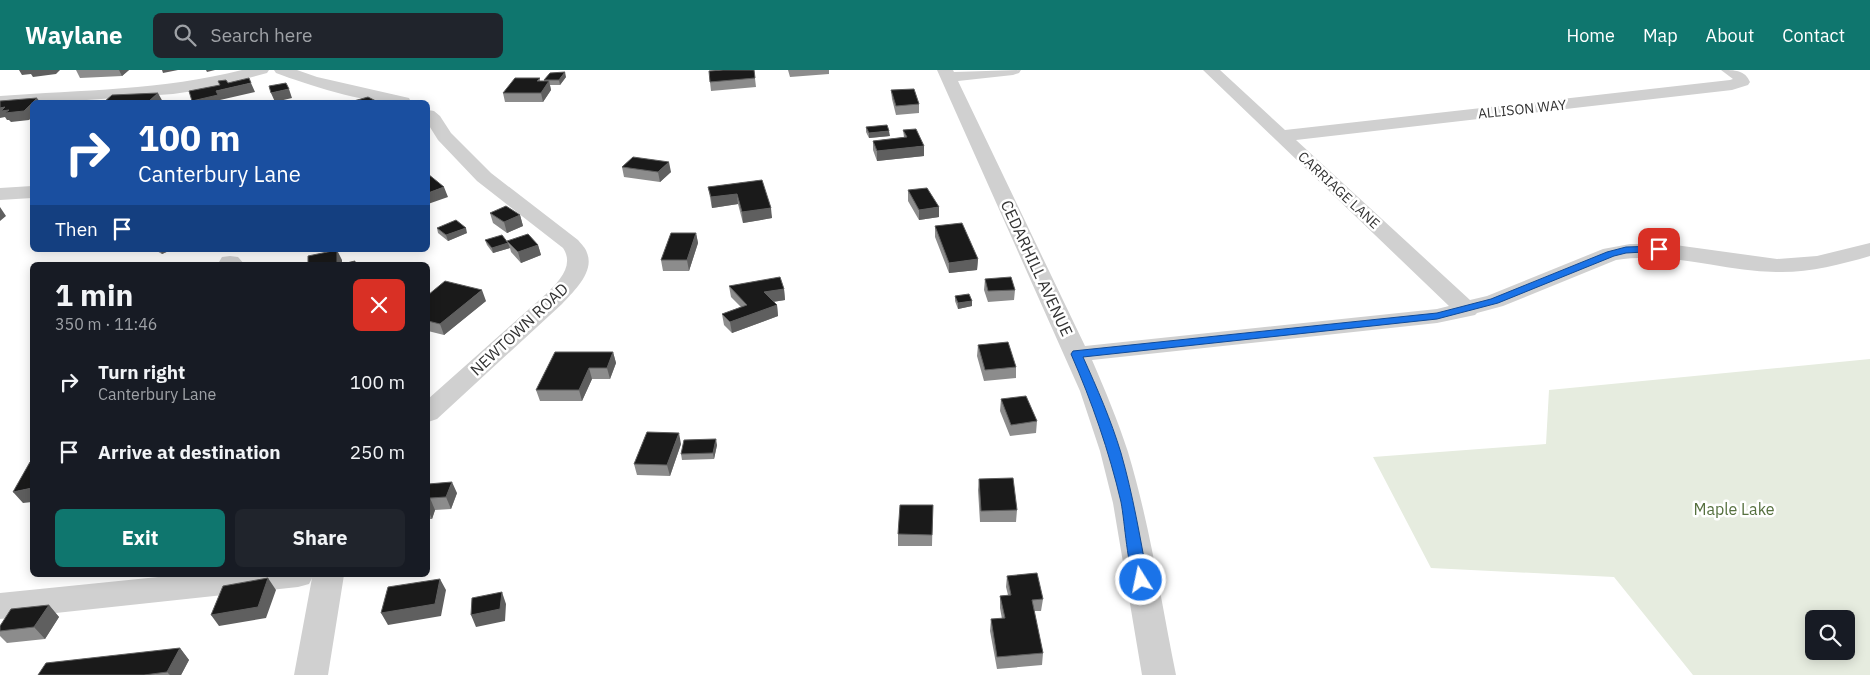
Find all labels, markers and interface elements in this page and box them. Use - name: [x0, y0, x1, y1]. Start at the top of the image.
- search box: [153, 13, 503, 58]
- text: Waylane: [25, 19, 123, 51]
- icon: search: [171, 21, 199, 49]
- text: Search here: [211, 23, 312, 47]
- text: Home: [1567, 24, 1615, 47]
- text: Map: [1643, 24, 1678, 47]
- text: About: [1706, 24, 1754, 47]
- text: Contact: [1782, 24, 1845, 47]
- street label: ALLISON WAY: [1477, 95, 1568, 123]
- text: 100 m: [138, 115, 241, 161]
- icon: right: [55, 120, 120, 185]
- street label: CARRIAGE LANE: [1294, 147, 1384, 233]
- text: Canterbury Lane: [138, 159, 301, 188]
- street label: CEDARHILL AVENUE: [997, 197, 1077, 339]
- icon: arrive: [108, 215, 136, 243]
- text: Then: [55, 217, 98, 241]
- pin: [1638, 228, 1680, 270]
- icon: arrive: [1645, 235, 1673, 263]
- text: 1 min: [55, 275, 133, 314]
- street label: NEWTOWN ROAD: [466, 278, 572, 380]
- button: close: [353, 279, 405, 331]
- text: 350 m · 11:46: [55, 314, 157, 334]
- text: Turn right: [98, 360, 185, 384]
- icon: right: [55, 368, 83, 396]
- text: 100 m: [350, 370, 405, 394]
- text: Canterbury Lane: [98, 384, 216, 404]
- icon: arrive: [55, 438, 83, 466]
- text: Arrive at destination: [98, 440, 281, 464]
- text: 250 m: [350, 440, 405, 464]
- park label: Maple Lake: [1693, 499, 1775, 519]
- button: Exit: [55, 509, 225, 567]
- button: Share: [235, 509, 405, 567]
- position arrow: [1114, 553, 1166, 605]
- map controls: [1805, 610, 1855, 660]
- button: search: [1805, 610, 1855, 660]

